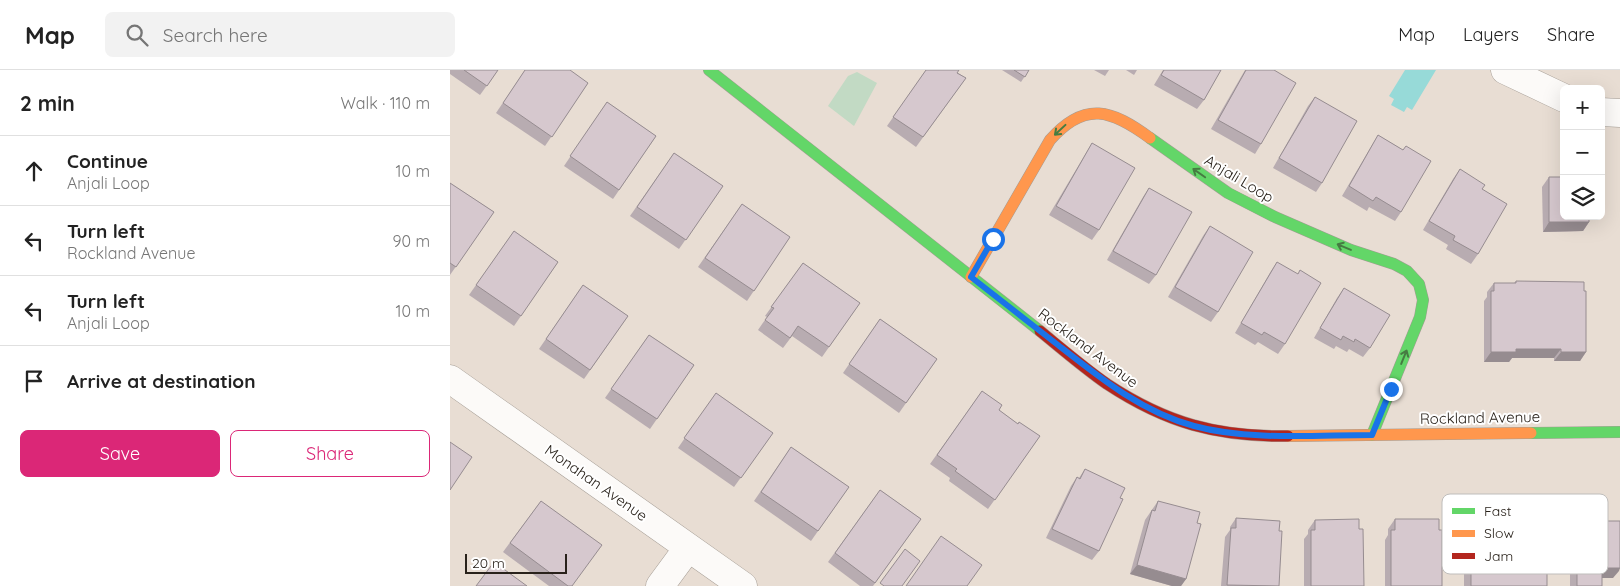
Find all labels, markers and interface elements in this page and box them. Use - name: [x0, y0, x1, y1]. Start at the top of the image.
- search box: [105, 12, 455, 57]
- text: Map: [25, 20, 75, 50]
- icon: search: [123, 21, 151, 49]
- text: Search here: [163, 23, 268, 47]
- text: Map: [1398, 23, 1435, 46]
- text: Layers: [1463, 23, 1519, 46]
- text: Share: [1547, 23, 1595, 46]
- map controls: [1560, 85, 1605, 220]
- button: +: [1560, 85, 1605, 130]
- text: 2 min: [20, 90, 75, 116]
- text: Walk · 110 m: [341, 93, 430, 113]
- one-way arrow: [1054, 124, 1066, 136]
- button: −: [1560, 130, 1605, 175]
- text: Continue: [67, 149, 148, 173]
- street label: Anjali Loop: [1201, 150, 1277, 207]
- icon: ahead: [20, 157, 48, 185]
- text: 10 m: [396, 161, 430, 181]
- one-way arrow: [1193, 168, 1207, 178]
- text: Anjali Loop: [67, 173, 150, 193]
- button: layers: [1560, 175, 1605, 220]
- text: Turn left: [67, 219, 145, 243]
- icon: left: [20, 227, 48, 255]
- route start: [982, 228, 1005, 251]
- text: 90 m: [393, 231, 430, 251]
- one-way arrow: [1337, 241, 1352, 251]
- text: Rockland Avenue: [67, 243, 195, 263]
- text: Turn left: [67, 289, 145, 313]
- icon: left: [20, 297, 48, 325]
- text: 10 m: [396, 301, 430, 321]
- street label: Rockland Avenue: [1034, 304, 1142, 391]
- text: Anjali Loop: [67, 313, 150, 333]
- one-way arrow: [1399, 350, 1409, 365]
- icon: arrive: [20, 367, 48, 395]
- text: Arrive at destination: [67, 369, 256, 393]
- route end: [1380, 378, 1403, 401]
- street label: Rockland Avenue: [1420, 407, 1540, 428]
- button: Save: [20, 430, 220, 477]
- button: Share: [230, 430, 430, 477]
- street label: Monahan Avenue: [541, 440, 651, 525]
- legend: [1442, 494, 1608, 574]
- text: Fast: [1484, 502, 1512, 520]
- text: Slow: [1484, 524, 1514, 542]
- text: Jam: [1484, 547, 1513, 565]
- scale bar: [465, 551, 568, 574]
- text: 20 m: [472, 554, 505, 572]

